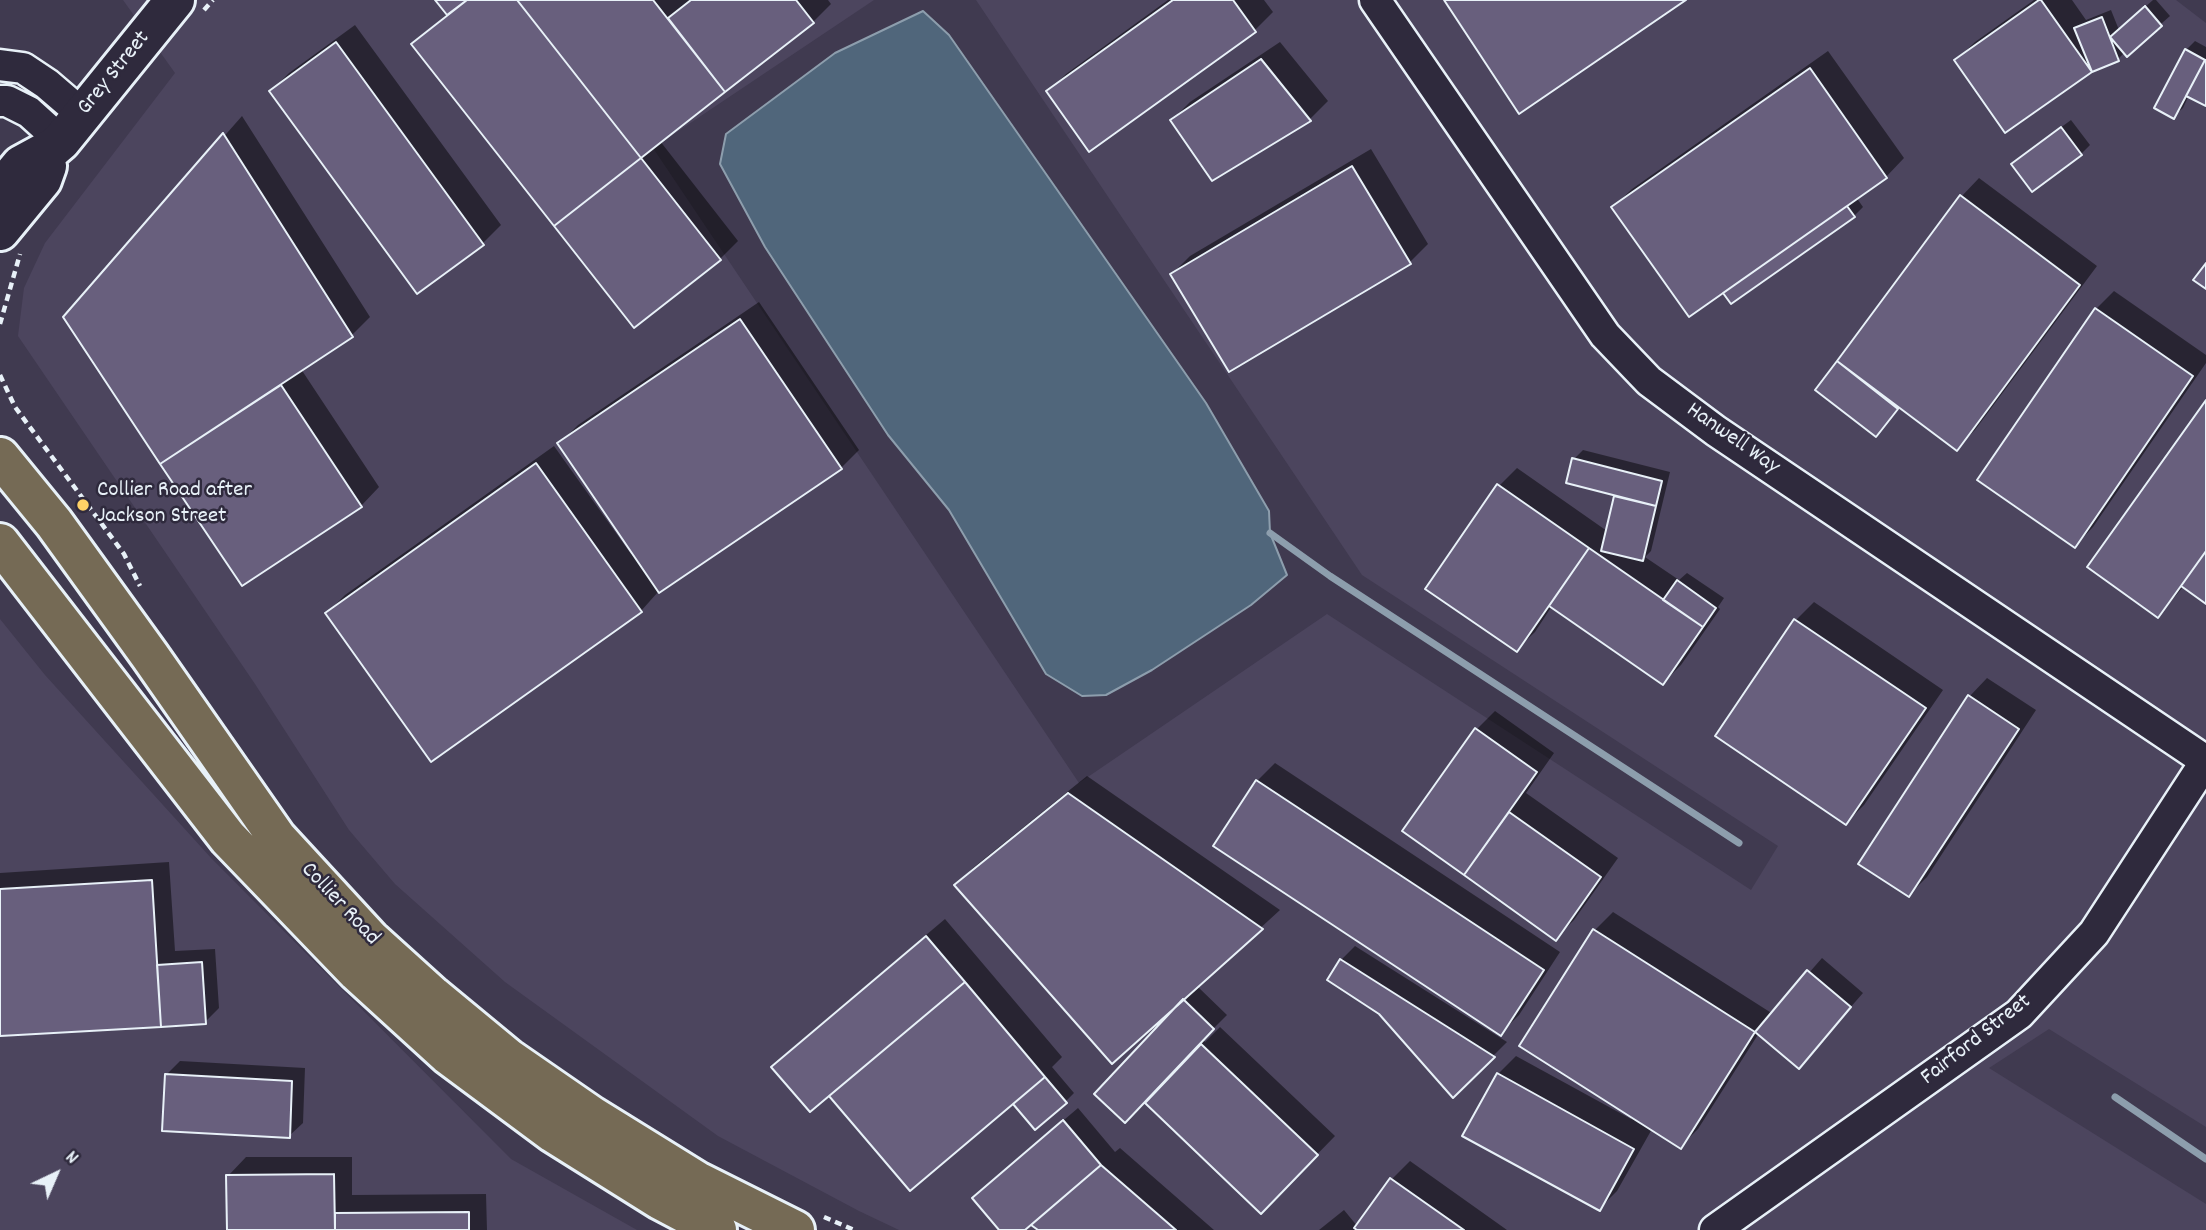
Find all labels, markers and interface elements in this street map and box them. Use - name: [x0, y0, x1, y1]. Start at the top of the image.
- street label: Grey Street: [73, 26, 157, 122]
- street label: Hanwell Way: [1680, 398, 1784, 482]
- place label: Collier Road after Jackson Street: [97, 478, 252, 532]
- marker: Collier Road after Jackson Street: [75, 497, 91, 513]
- street label: Collier Road: [294, 858, 384, 952]
- street label: Fairford Street: [1916, 989, 2038, 1093]
- north arrow: [21, 1139, 91, 1209]
- text: N: [58, 1146, 84, 1172]

